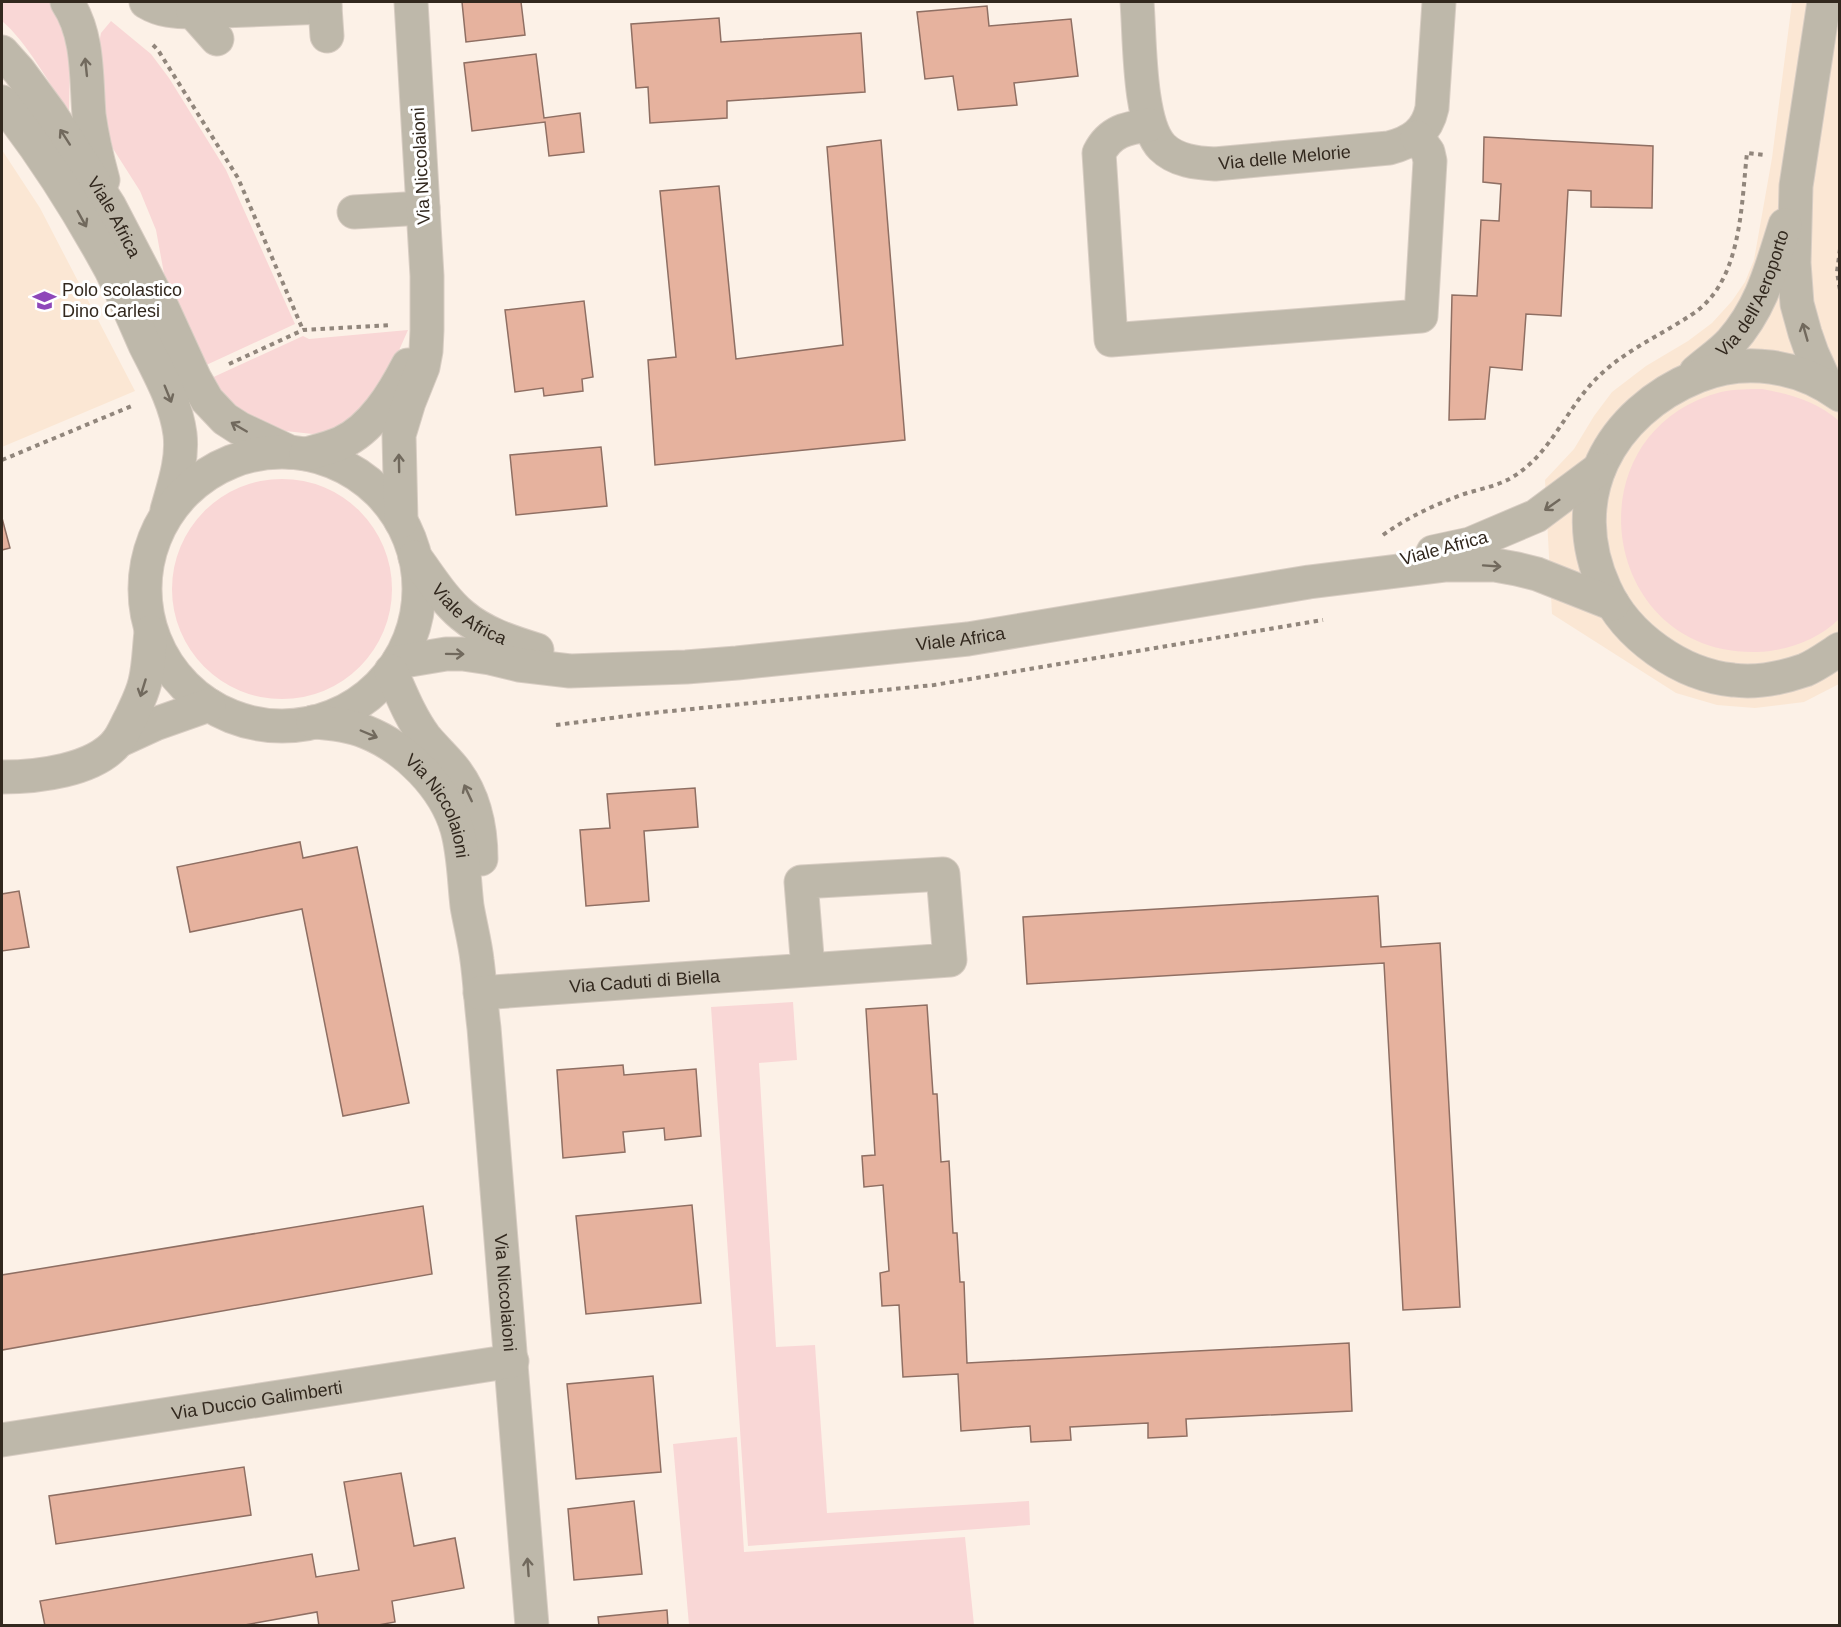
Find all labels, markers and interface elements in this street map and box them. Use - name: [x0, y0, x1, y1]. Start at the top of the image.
- one-way arrow: [80, 58, 91, 78]
- street label: Via Niccolaioni: [408, 107, 434, 225]
- one-way arrow: [59, 129, 71, 145]
- street label: Via delle Melorie: [1218, 142, 1352, 174]
- street label: Viale Africa: [83, 173, 145, 262]
- one-way arrow: [76, 210, 88, 227]
- street label: Via dell'Aeroporto: [1712, 227, 1793, 361]
- place label: Polo scolastico Dino Carlesi: [62, 280, 182, 321]
- school or university icon: Polo scolastico Dino Carlesi: [31, 287, 57, 313]
- one-way arrow: [1799, 323, 1810, 342]
- one-way arrow: [163, 384, 174, 403]
- one-way arrow: [231, 421, 248, 433]
- one-way arrow: [393, 453, 405, 473]
- one-way arrow: [1545, 499, 1561, 511]
- street label: Viale Africa: [1398, 526, 1491, 569]
- one-way arrow: [1482, 561, 1502, 572]
- street label: Viale Africa: [428, 579, 510, 649]
- street label: Viale Africa: [915, 623, 1007, 654]
- one-way arrow: [445, 648, 465, 660]
- one-way arrow: [136, 678, 147, 697]
- one-way arrow: [360, 729, 378, 740]
- street label: Via Niccolaioni: [401, 750, 472, 859]
- one-way arrow: [462, 784, 473, 802]
- street label: Via Caduti di Biella: [569, 966, 722, 997]
- street label: Via Niccolaioni: [491, 1233, 520, 1352]
- street label: Via Duccio Galimberti: [170, 1377, 344, 1424]
- one-way arrow: [522, 1558, 533, 1578]

